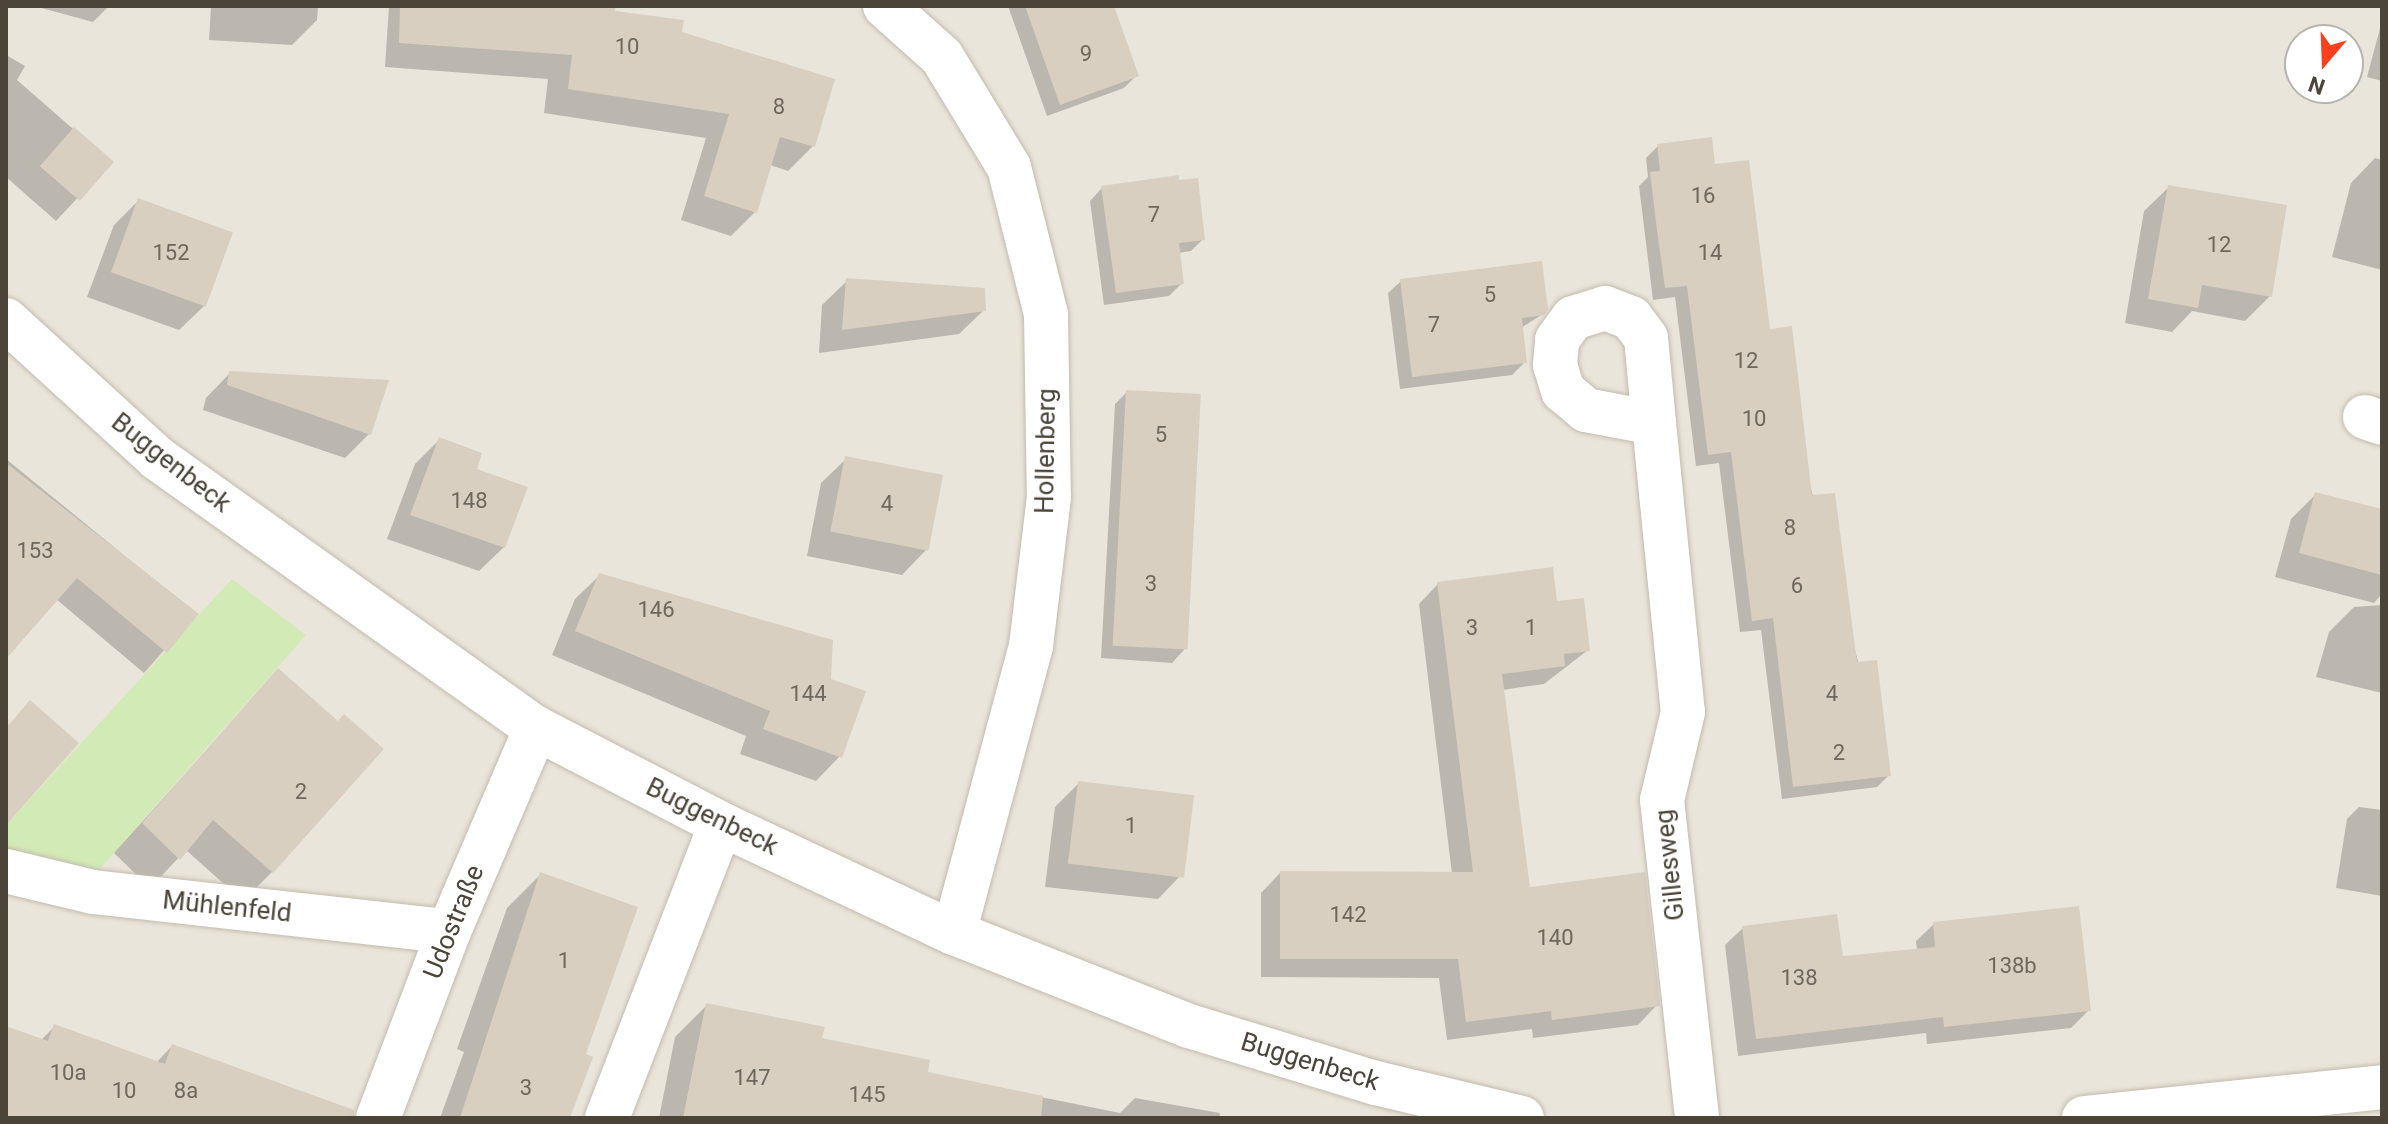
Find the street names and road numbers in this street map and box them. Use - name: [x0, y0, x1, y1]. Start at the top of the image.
- street label: Hollenberg: [1029, 388, 1063, 514]
- street label: Buggenbeck: [105, 407, 237, 519]
- street label: Buggenbeck: [641, 772, 783, 862]
- street label: Gillesweg: [1649, 808, 1691, 922]
- street label: Udostraße: [417, 861, 491, 983]
- street label: Mühlenfeld: [161, 885, 293, 929]
- street label: Buggenbeck: [1237, 1026, 1383, 1098]

